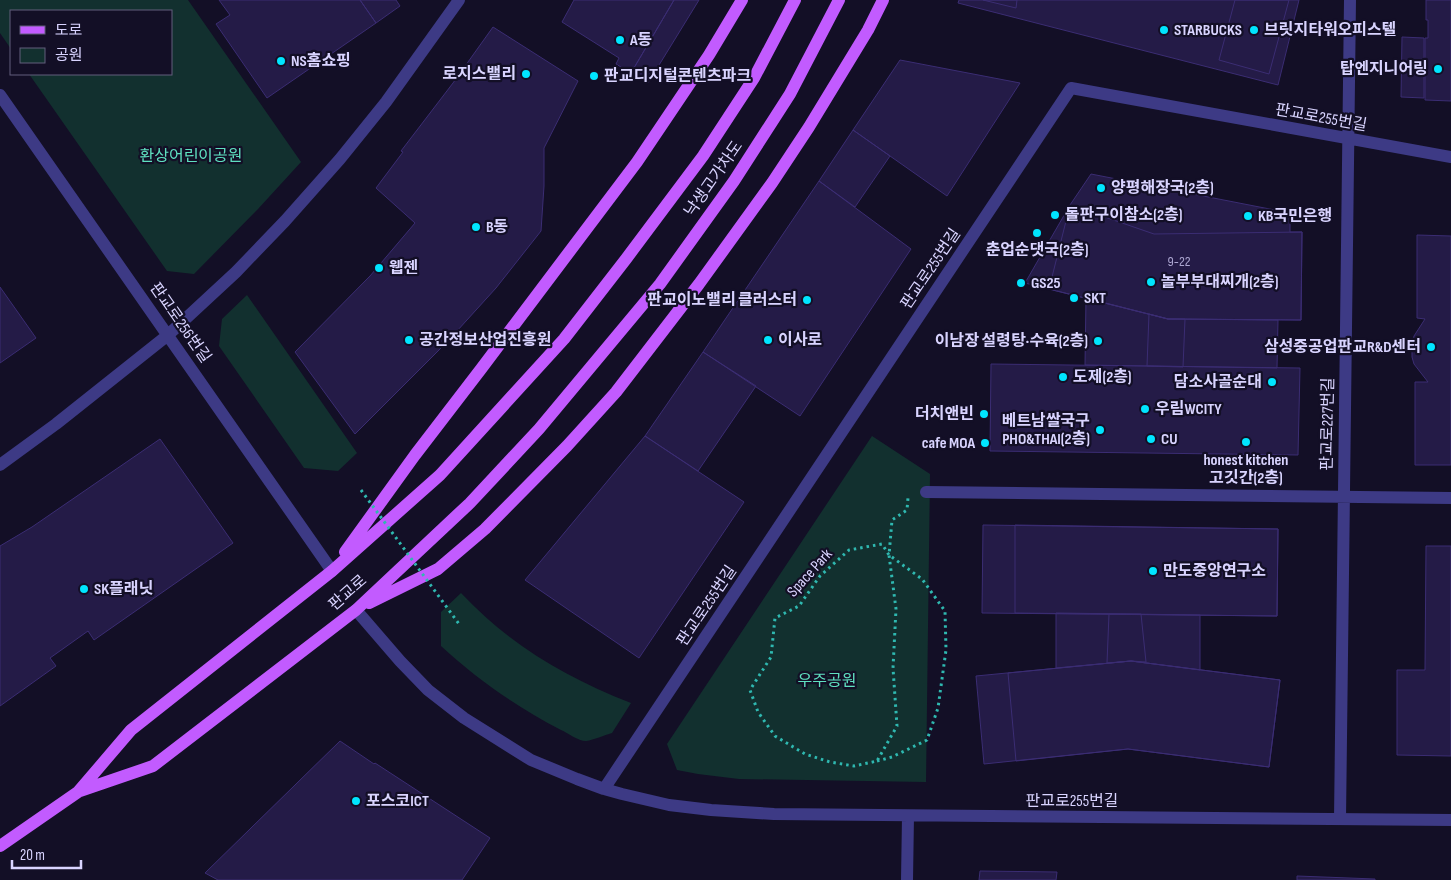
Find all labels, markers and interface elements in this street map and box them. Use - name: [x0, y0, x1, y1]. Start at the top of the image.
- legend: [10, 10, 172, 75]
- text: 도로: [55, 21, 83, 40]
- place label: STARBUCKS: [1174, 21, 1242, 40]
- place label: 브릿지타워오피스텔: [1264, 21, 1396, 40]
- marker: STARBUCKS: [1158, 24, 1170, 36]
- marker: 브릿지타워오피스텔: [1248, 24, 1260, 36]
- place label: A동: [629, 31, 652, 50]
- marker: A동: [614, 34, 626, 46]
- text: 공원: [55, 46, 83, 65]
- place label: NS홈쇼핑: [291, 52, 351, 71]
- marker: NS홈쇼핑: [275, 55, 287, 67]
- place label: 탑엔지니어링: [1340, 60, 1428, 79]
- marker: 탑엔지니어링: [1432, 63, 1444, 75]
- place label: 로지스밸리: [442, 65, 516, 84]
- place label: 판교디지털콘텐츠파크: [604, 67, 751, 86]
- marker: 로지스밸리: [520, 68, 532, 80]
- marker: 판교디지털콘텐츠파크: [588, 70, 600, 82]
- street label: 판교로255번길: [1274, 101, 1368, 135]
- street label: 낙생고가차도: [681, 137, 747, 221]
- park label: 환상어린이공원: [139, 147, 243, 166]
- place label: 양평해장국(2층): [1111, 179, 1214, 198]
- marker: 양평해장국(2층): [1095, 182, 1107, 194]
- place label: 돌판구이참소(2층): [1065, 206, 1182, 225]
- place label: KB국민은행: [1258, 207, 1332, 226]
- marker: 돌판구이참소(2층): [1049, 209, 1061, 221]
- marker: KB국민은행: [1242, 210, 1254, 222]
- place label: B동: [486, 218, 508, 237]
- marker: B동: [470, 221, 482, 233]
- street label: 판교로255번길: [897, 225, 965, 313]
- marker: 춘업순댓국(2층): [1031, 227, 1043, 239]
- place label: 춘업순댓국(2층): [986, 241, 1088, 260]
- house number: 9-22: [1168, 253, 1191, 270]
- place label: 웹젠: [389, 259, 418, 278]
- marker: 웹젠: [373, 262, 385, 274]
- place label: 놀부부대찌개(2층): [1161, 273, 1278, 292]
- place label: GS25: [1031, 274, 1061, 293]
- marker: 놀부부대찌개(2층): [1145, 276, 1157, 288]
- marker: GS25: [1015, 277, 1027, 289]
- street label: 판교로256번길: [145, 279, 215, 367]
- place label: SKT: [1084, 289, 1106, 308]
- place label: 판교이노밸리 클러스터: [647, 291, 797, 310]
- marker: SKT: [1068, 292, 1080, 304]
- marker: 판교이노밸리 클러스터: [801, 294, 813, 306]
- place label: 공간정보산업진흥원: [419, 331, 551, 350]
- place label: 이사로: [778, 331, 822, 350]
- place label: 이남장 설령탕·수육(2층): [935, 332, 1088, 351]
- marker: 공간정보산업진흥원: [403, 334, 415, 346]
- marker: 이사로: [762, 334, 774, 346]
- marker: 이남장 설령탕·수육(2층): [1092, 335, 1104, 347]
- place label: 삼성중공업판교R&D센터: [1264, 338, 1421, 357]
- marker: 삼성중공업판교R&D센터: [1425, 341, 1437, 353]
- place label: 도제(2층): [1073, 368, 1132, 387]
- marker: 도제(2층): [1057, 371, 1069, 383]
- place label: 담소사골순대: [1174, 373, 1262, 392]
- marker: 담소사골순대: [1266, 376, 1278, 388]
- street label: 판교로227번길: [1318, 377, 1338, 471]
- place label: 우림WCITY: [1155, 400, 1222, 419]
- marker: 우림WCITY: [1139, 403, 1151, 415]
- place label: 더치앤빈: [915, 405, 974, 424]
- marker: 더치앤빈: [978, 408, 990, 420]
- place label: 베트남쌀국구 PHO&THAI(2층): [1002, 412, 1090, 449]
- marker: 베트남쌀국구 PHO&THAI(2층): [1094, 424, 1106, 436]
- place label: CU: [1161, 430, 1178, 449]
- marker: CU: [1145, 433, 1157, 445]
- place label: cafe MOA: [922, 434, 975, 453]
- marker: honest kitchen 고깃간(2층): [1240, 436, 1252, 448]
- marker: cafe MOA: [979, 437, 991, 449]
- place label: honest kitchen 고깃간(2층): [1204, 451, 1288, 488]
- street label: Space Park: [783, 545, 837, 601]
- street label: 판교로255번길: [673, 562, 741, 650]
- place label: 만도중앙연구소: [1163, 562, 1266, 581]
- marker: 만도중앙연구소: [1147, 565, 1159, 577]
- street label: 판교로: [325, 571, 371, 615]
- place label: SK플래닛: [94, 580, 154, 599]
- marker: SK플래닛: [78, 583, 90, 595]
- park label: 우주공원: [798, 672, 856, 691]
- place label: 포스코ICT: [366, 792, 429, 811]
- street label: 판교로255번길: [1025, 792, 1119, 811]
- marker: 포스코ICT: [350, 795, 362, 807]
- scale bar: [12, 838, 81, 870]
- text: 20 m: [20, 846, 45, 865]

